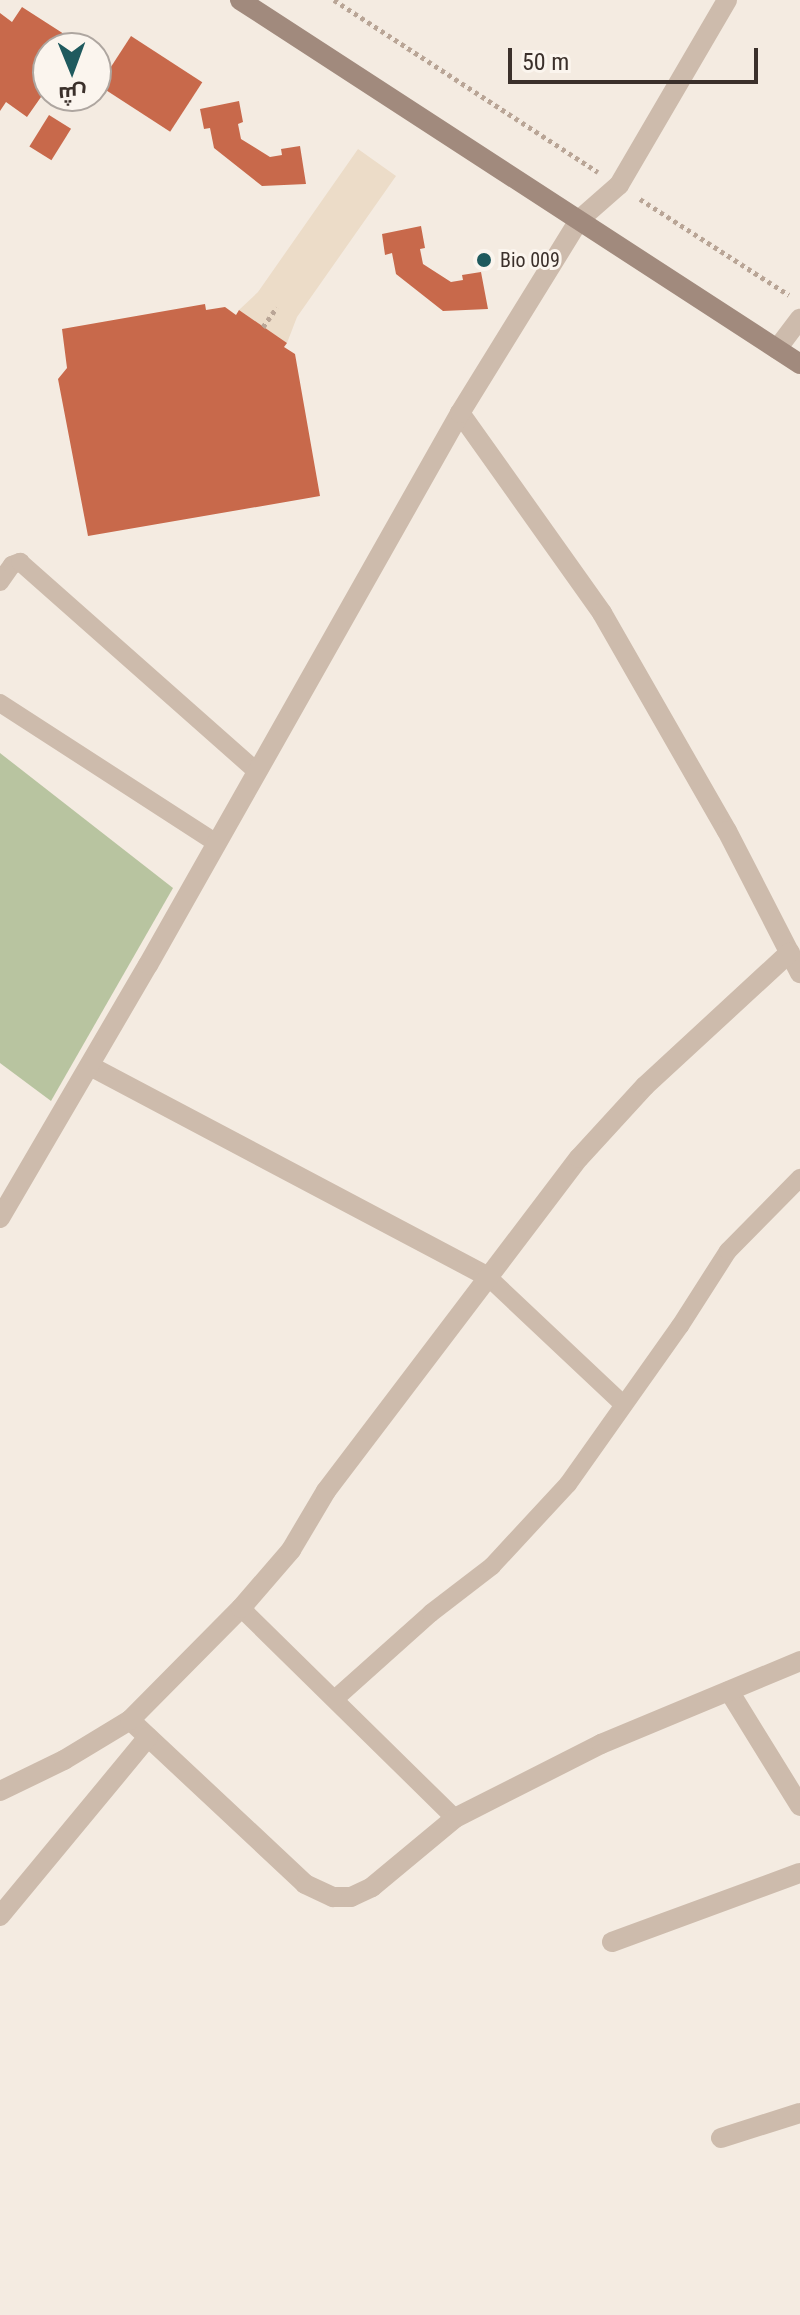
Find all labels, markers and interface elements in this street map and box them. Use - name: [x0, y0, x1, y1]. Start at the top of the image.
- north arrow: [32, 32, 112, 112]
- scale bar: [512, 32, 762, 82]
- text: 50 m: [522, 48, 569, 76]
- text: ش: [58, 82, 87, 107]
- place label: Bio 009: [500, 248, 560, 272]
- marker: Bio 009: [475, 251, 493, 269]

